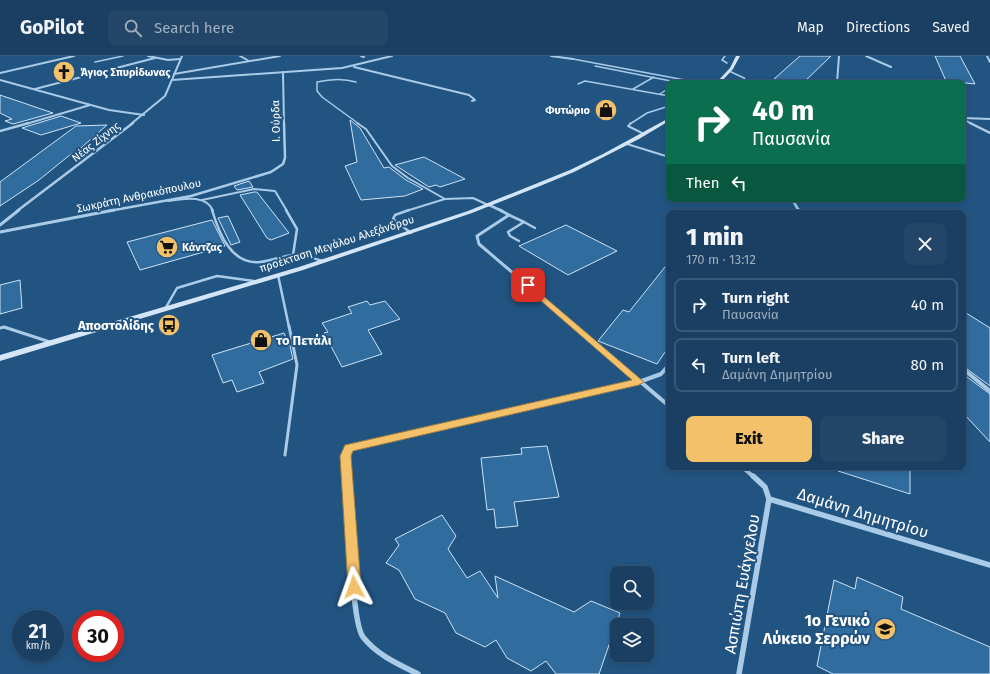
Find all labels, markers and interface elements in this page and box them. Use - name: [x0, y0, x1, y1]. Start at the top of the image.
- search box: [108, 10, 388, 46]
- text: GoPilot: [20, 16, 84, 39]
- icon: search: [122, 17, 144, 39]
- text: Search here: [154, 19, 234, 37]
- text: Map: [797, 19, 824, 36]
- text: Directions: [846, 19, 910, 36]
- text: Saved: [932, 19, 970, 36]
- church icon: Άγιος Σπυρίδωνας: [51, 59, 77, 85]
- place label: Άγιος Σπυρίδωνας: [80, 66, 171, 79]
- text: 40 m: [752, 94, 815, 127]
- icon: right: [686, 96, 738, 148]
- shop icon: Φυτώριο: [593, 97, 619, 123]
- street label: Ι. Ούρδα: [269, 99, 283, 142]
- place label: Φυτώριο: [545, 104, 591, 117]
- street label: Νέας Ζίχνης: [69, 119, 123, 165]
- text: Παυσανία: [752, 128, 831, 150]
- icon: left: [728, 172, 750, 194]
- text: Then: [686, 174, 720, 192]
- street label: Σωκράτη Ανθρακόπουλου: [76, 176, 202, 216]
- street label: προέκταση Μεγάλου Αλεξάνδρου: [258, 213, 416, 275]
- text: 1 min: [686, 223, 744, 251]
- button: close: [904, 223, 946, 265]
- supermarket icon: Κάντζας: [154, 234, 180, 260]
- place label: Κάντζας: [182, 241, 223, 254]
- text: 170 m · 13:12: [686, 252, 756, 267]
- pin: [511, 268, 545, 302]
- icon: arrive: [517, 274, 539, 296]
- text: Turn right: [722, 289, 789, 307]
- icon: right: [688, 294, 710, 316]
- text: 40 m: [911, 296, 944, 314]
- text: Παυσανία: [722, 307, 779, 322]
- bus stop icon: Αποστολίδης: [156, 312, 182, 338]
- place label: Αποστολίδης: [77, 318, 155, 333]
- shop icon: το Πετάλι: [248, 327, 274, 353]
- place label: το Πετάλι: [275, 333, 332, 348]
- text: Turn left: [722, 349, 780, 367]
- icon: left: [688, 354, 710, 376]
- text: 80 m: [911, 356, 944, 374]
- text: Δαμάνη Δημητρίου: [722, 367, 833, 382]
- button: Exit: [686, 416, 812, 462]
- button: Share: [820, 416, 946, 462]
- street label: Δαμάνη Δημητρίου: [795, 484, 931, 542]
- street label: Ασπιώτη Ευάγγελου: [720, 513, 764, 655]
- position arrow: [333, 566, 375, 608]
- map controls: [610, 566, 654, 662]
- button: search: [610, 566, 654, 610]
- speed limit sign: 30: [72, 610, 124, 662]
- place label: 1ο Γενικό Λύκειο Σερρών: [762, 611, 871, 648]
- school or university icon: 1ο Γενικό Λύκειο Σερρών: [872, 616, 898, 642]
- button: layers: [610, 618, 654, 662]
- text: 21: [28, 619, 48, 643]
- text: km/h: [26, 640, 50, 652]

